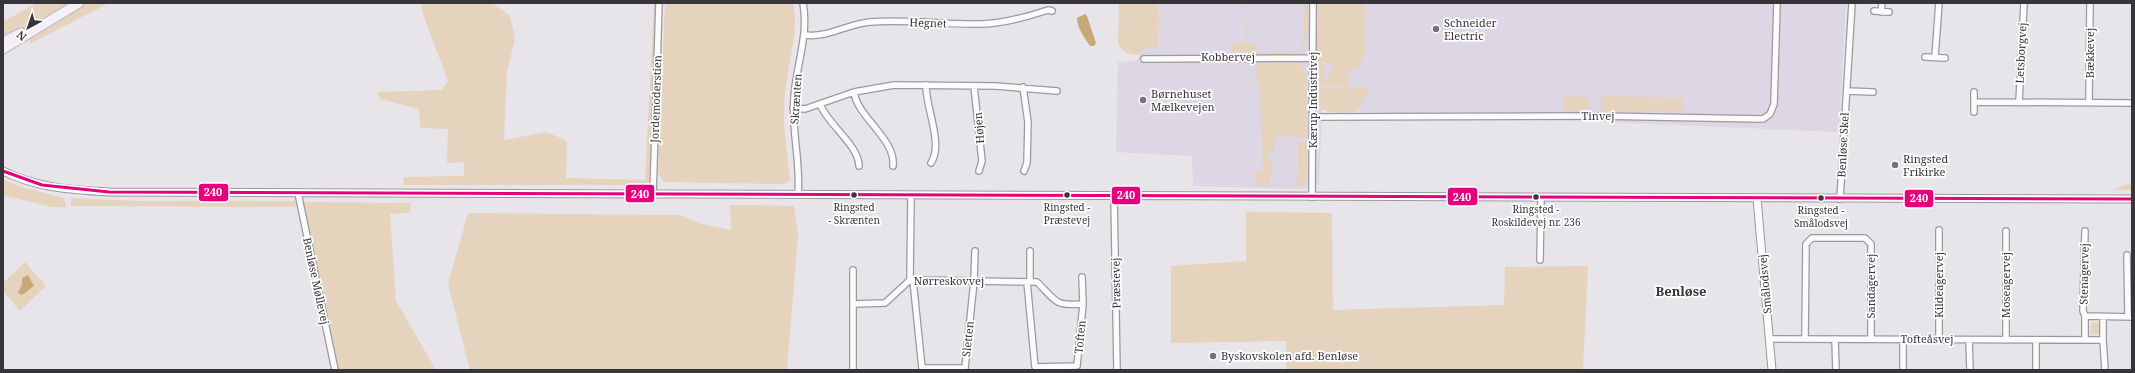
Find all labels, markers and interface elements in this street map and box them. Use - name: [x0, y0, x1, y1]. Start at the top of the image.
- north arrow: [8, 8, 48, 48]
- street label: Hegnet: [909, 14, 947, 31]
- place label: Schneider Electric: [1444, 15, 1498, 43]
- street label: Letsborgvej: [2011, 22, 2030, 84]
- marker: Schneider Electric: [1431, 24, 1441, 34]
- text: N: [13, 27, 29, 45]
- street label: Bækkevej: [2082, 28, 2097, 78]
- street label: Kobbervej: [1201, 49, 1255, 64]
- street label: Kærup Industrivej: [1305, 52, 1320, 148]
- street label: Jordemoderstien: [646, 55, 665, 144]
- street label: Skrænten: [786, 73, 805, 125]
- place label: Børnehuset Mælkevejen: [1151, 86, 1215, 114]
- marker: Børnehuset Mælkevejen: [1138, 95, 1148, 105]
- street label: Tinvej: [1582, 108, 1614, 123]
- street label: Benløse Skel: [1833, 111, 1852, 178]
- street label: Højen: [970, 112, 987, 144]
- place label: Ringsted Frikirke: [1903, 151, 1948, 179]
- marker: Ringsted Frikirke: [1890, 160, 1900, 170]
- line badge: 240: [198, 183, 229, 202]
- text: 240: [204, 184, 222, 199]
- line badge: 240: [625, 184, 655, 203]
- text: 240: [631, 186, 649, 201]
- line badge: 240: [1111, 186, 1141, 205]
- text: 240: [1117, 187, 1135, 202]
- line badge: 240: [1447, 187, 1478, 206]
- text: 240: [1453, 189, 1471, 204]
- line badge: 240: [1904, 189, 1934, 208]
- marker: Ringsted - Skrænten: [849, 190, 859, 200]
- marker: Ringsted - Præstevej: [1062, 190, 1072, 200]
- text: 240: [1910, 190, 1928, 205]
- marker: Ringsted - Roskildevej nr. 236: [1531, 192, 1541, 202]
- marker: Ringsted - Smålodsvej: [1816, 193, 1826, 203]
- place label: Ringsted - Skrænten: [828, 200, 880, 227]
- place label: Ringsted - Præstevej: [1044, 200, 1090, 227]
- place label: Ringsted - Roskildevej nr. 236: [1492, 202, 1581, 229]
- place label: Ringsted - Smålodsvej: [1794, 203, 1848, 230]
- street label: Benløse Møllevej: [300, 236, 333, 326]
- street label: Stenagervej: [2075, 243, 2092, 305]
- street label: Kildeagervej: [1931, 252, 1946, 318]
- street label: Moseagervej: [1998, 252, 2013, 318]
- street label: Smålodsvej: [1754, 254, 1775, 314]
- street label: Sandagervej: [1863, 254, 1878, 318]
- street label: Præstevej: [1108, 257, 1123, 309]
- street label: Nørreskovvej: [914, 273, 984, 288]
- district label: Benløse: [1655, 282, 1707, 300]
- street label: Sletten: [958, 320, 977, 358]
- street label: Toften: [1070, 320, 1089, 354]
- street label: Tofteåsvej: [1900, 331, 1954, 346]
- place label: Byskovskolen afd. Benløse: [1221, 348, 1358, 363]
- marker: Byskovskolen afd. Benløse: [1208, 351, 1218, 361]

